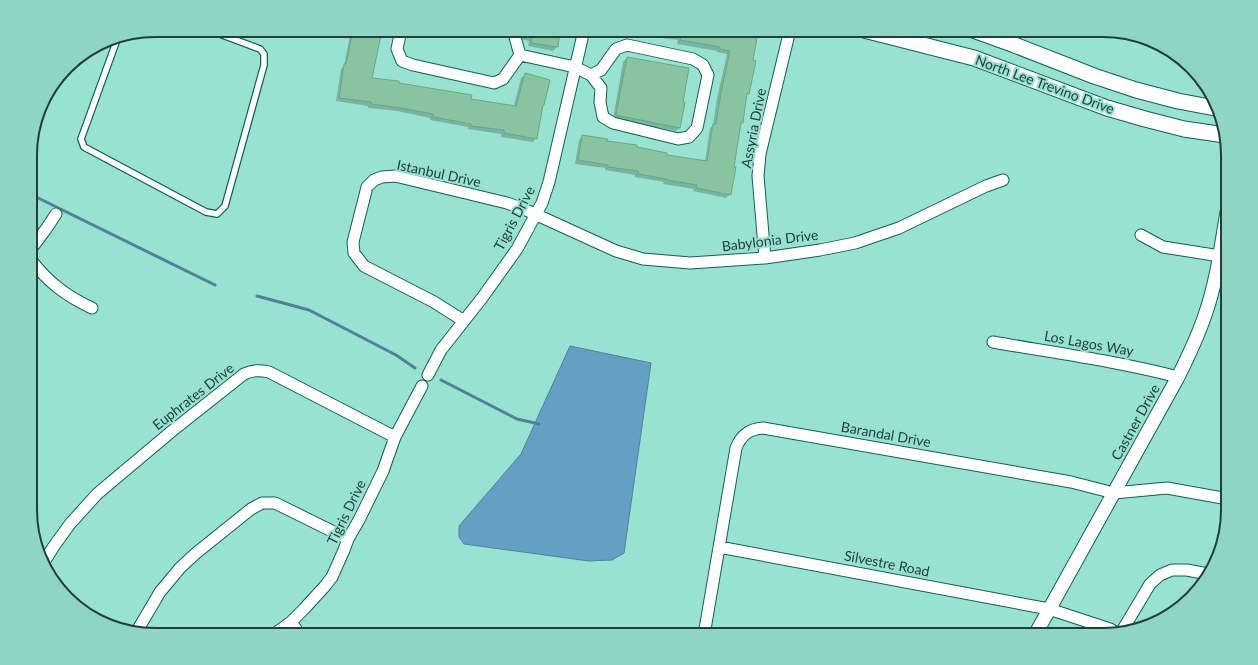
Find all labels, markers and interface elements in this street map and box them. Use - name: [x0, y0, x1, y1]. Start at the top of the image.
- street label: North Lee Trevino Drive: [973, 51, 1117, 117]
- street label: Assyria Drive: [737, 87, 769, 169]
- street label: Istanbul Drive: [395, 156, 483, 190]
- street label: Tigris Drive: [490, 183, 538, 253]
- street label: Babylonia Drive: [721, 226, 819, 254]
- street label: Los Lagos Way: [1043, 327, 1136, 359]
- street label: Euphrates Drive: [149, 359, 237, 433]
- street label: Castner Drive: [1107, 381, 1163, 463]
- street label: Barandal Drive: [840, 418, 932, 450]
- street label: Tigris Drive: [323, 477, 369, 547]
- street label: Silvestre Road: [843, 546, 931, 580]

